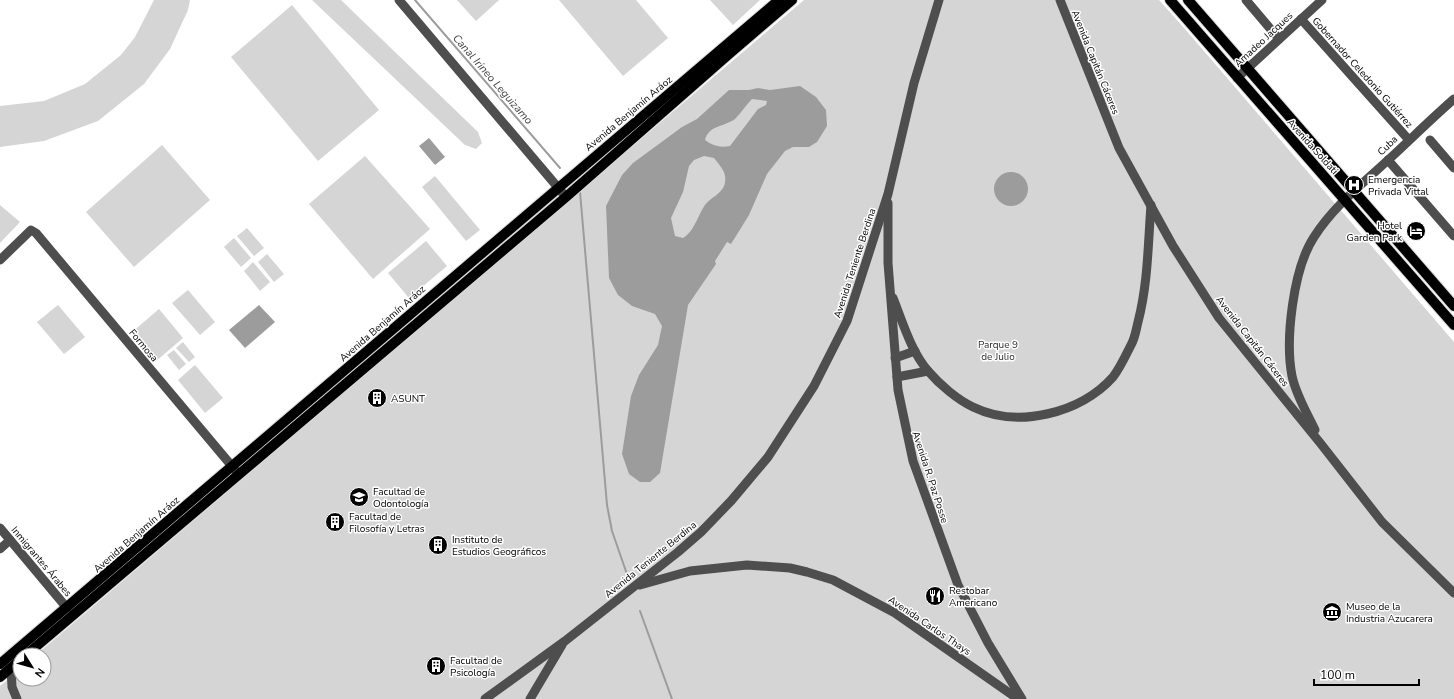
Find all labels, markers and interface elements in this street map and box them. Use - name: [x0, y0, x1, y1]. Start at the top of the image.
- street label: Avenida Capitán Cáceres: [1068, 8, 1123, 117]
- street label: Amadeo Jacques: [1231, 9, 1296, 70]
- street label: Gobernador Celedonio Gutiérrez: [1309, 14, 1416, 131]
- water label: Canal Irineo Leguizamo: [449, 31, 536, 128]
- street label: Avenida Benjamín Aráoz: [582, 73, 676, 154]
- street label: Avenida Soldati: [1283, 116, 1341, 178]
- street label: Cuba: [1374, 133, 1401, 159]
- place label: Emergencia Privada Vittal: [1368, 173, 1429, 199]
- hospital icon: Emergencia Privada Vittal: [1343, 174, 1365, 196]
- street label: Avenida Teniente Berdina: [831, 207, 879, 320]
- place label: Hotel Garden Park: [1347, 219, 1403, 245]
- hotel icon: Hotel Garden Park: [1405, 220, 1427, 242]
- street label: Avenida Benjamín Aráoz: [337, 282, 429, 365]
- street label: Avenida Capitán Cáceres: [1212, 293, 1292, 390]
- street label: Formosa: [125, 326, 161, 365]
- park label: Parque 9 de Julio: [978, 338, 1018, 364]
- building icon: ASUNT: [366, 387, 388, 409]
- place label: ASUNT: [391, 392, 425, 406]
- street label: Avenida R. Paz Posse: [909, 430, 952, 525]
- place label: Facultad de Odontología: [373, 485, 429, 511]
- school or university icon: Facultad de Odontología: [348, 486, 370, 508]
- street label: Avenida Benjamín Aráoz: [91, 493, 183, 576]
- place label: Facultad de Filosofía y Letras: [349, 510, 425, 536]
- building icon: Facultad de Filosofía y Letras: [324, 511, 346, 533]
- street label: Avenida Teniente Berdina: [602, 518, 700, 601]
- street label: Inmigrantes Árabes: [8, 524, 75, 600]
- place label: Instituto de Estudios Geográficos: [452, 533, 546, 559]
- building icon: Instituto de Estudios Geográficos: [427, 534, 449, 556]
- place label: Restobar Americano: [949, 584, 998, 610]
- restaurant icon: Restobar Americano: [924, 585, 946, 607]
- street label: Avenida Carlos Thays: [885, 593, 974, 659]
- place label: Museo de la Industria Azucarera: [1346, 600, 1433, 626]
- museum icon: Museo de la Industria Azucarera: [1321, 601, 1343, 623]
- north arrow: [12, 647, 52, 687]
- place label: Facultad de Psicología: [450, 654, 502, 680]
- building icon: Facultad de Psicología: [425, 655, 447, 677]
- scale bar: [1314, 661, 1419, 687]
- text: N: [31, 665, 48, 681]
- text: 100 m: [1320, 667, 1355, 683]

